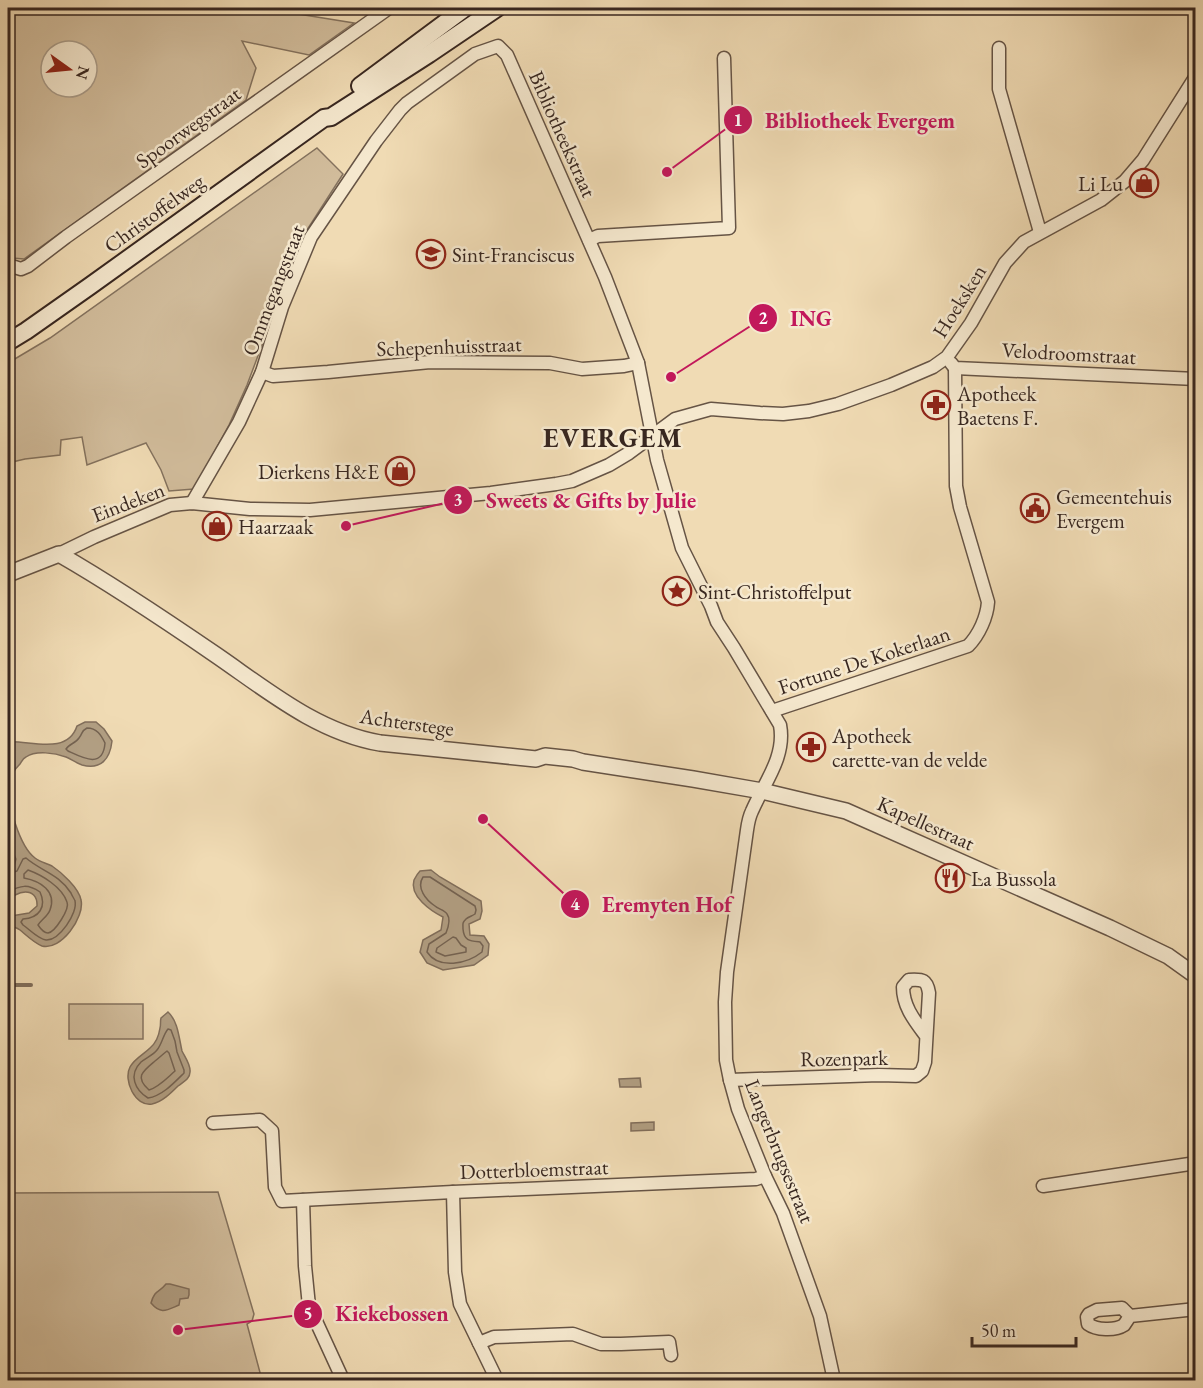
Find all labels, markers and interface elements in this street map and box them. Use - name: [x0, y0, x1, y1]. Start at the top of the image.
- north arrow: [39, 39, 99, 99]
- text: N: [71, 64, 95, 82]
- street label: Bibliotheekstraat: [523, 67, 603, 202]
- street label: Spoorwegstraat: [130, 80, 246, 174]
- callout: Bibliotheek Evergem: [723, 100, 967, 140]
- text: Bibliotheek Evergem: [765, 106, 955, 135]
- text: 1: [733, 108, 743, 131]
- street label: Christoffelweg: [98, 167, 210, 258]
- shop icon: Li Lu: [1128, 167, 1160, 199]
- place label: Li Lu: [1078, 170, 1123, 197]
- street label: Ommegangstraat: [236, 220, 311, 359]
- school or university icon: Sint-Franciscus: [415, 238, 447, 270]
- place label: Sint-Franciscus: [452, 241, 575, 268]
- street label: Hoeksken: [926, 259, 992, 343]
- callout: ING: [748, 298, 843, 338]
- text: ING: [790, 304, 832, 333]
- text: 2: [758, 306, 768, 329]
- street label: Schepenhuisstraat: [376, 330, 522, 362]
- street label: Velodroomstraat: [1001, 336, 1137, 370]
- place label: Apotheek Baetens F.: [956, 380, 1038, 431]
- pharmacy icon: Apotheek Baetens F.: [920, 389, 952, 421]
- district label: EVERGEM: [543, 420, 683, 455]
- shop icon: Dierkens H&E: [384, 455, 416, 487]
- place label: Dierkens H&E: [258, 458, 379, 485]
- street label: Eindeken: [88, 476, 168, 528]
- callout: Sweets & Gifts by Julie: [443, 480, 708, 520]
- place label: Gemeentehuis Evergem: [1056, 483, 1172, 534]
- text: Sweets & Gifts by Julie: [486, 486, 696, 515]
- text: 3: [453, 488, 463, 511]
- public building icon: Gemeentehuis Evergem: [1019, 492, 1051, 524]
- shop icon: Haarzaak: [201, 510, 233, 542]
- place label: Haarzaak: [238, 513, 314, 540]
- place icon: Sint-Christoffelput: [661, 575, 693, 607]
- place label: Sint-Christoffelput: [698, 578, 852, 605]
- street label: Fortune De Kokerlaan: [775, 619, 953, 701]
- street label: Achterstege: [357, 702, 456, 742]
- place label: Apotheek carette-van de velde: [831, 722, 987, 773]
- pharmacy icon: Apotheek carette-van de velde: [795, 731, 827, 763]
- street label: Kapellestraat: [873, 790, 979, 857]
- restaurant icon: La Bussola: [934, 862, 966, 894]
- place label: La Bussola: [971, 865, 1057, 892]
- callout: Eremyten Hof: [560, 884, 744, 924]
- text: Eremyten Hof: [602, 890, 735, 919]
- text: 4: [570, 892, 580, 915]
- street label: Rozenpark: [800, 1044, 889, 1072]
- street label: Langerbrugsestraat: [739, 1075, 821, 1227]
- street label: Dotterbloemstraat: [459, 1153, 609, 1185]
- callout: Kiekebossen: [293, 1294, 460, 1334]
- text: Kiekebossen: [335, 1299, 449, 1328]
- text: 5: [303, 1302, 313, 1325]
- scale bar: [972, 1310, 1076, 1348]
- text: 50 m: [981, 1319, 1016, 1342]

